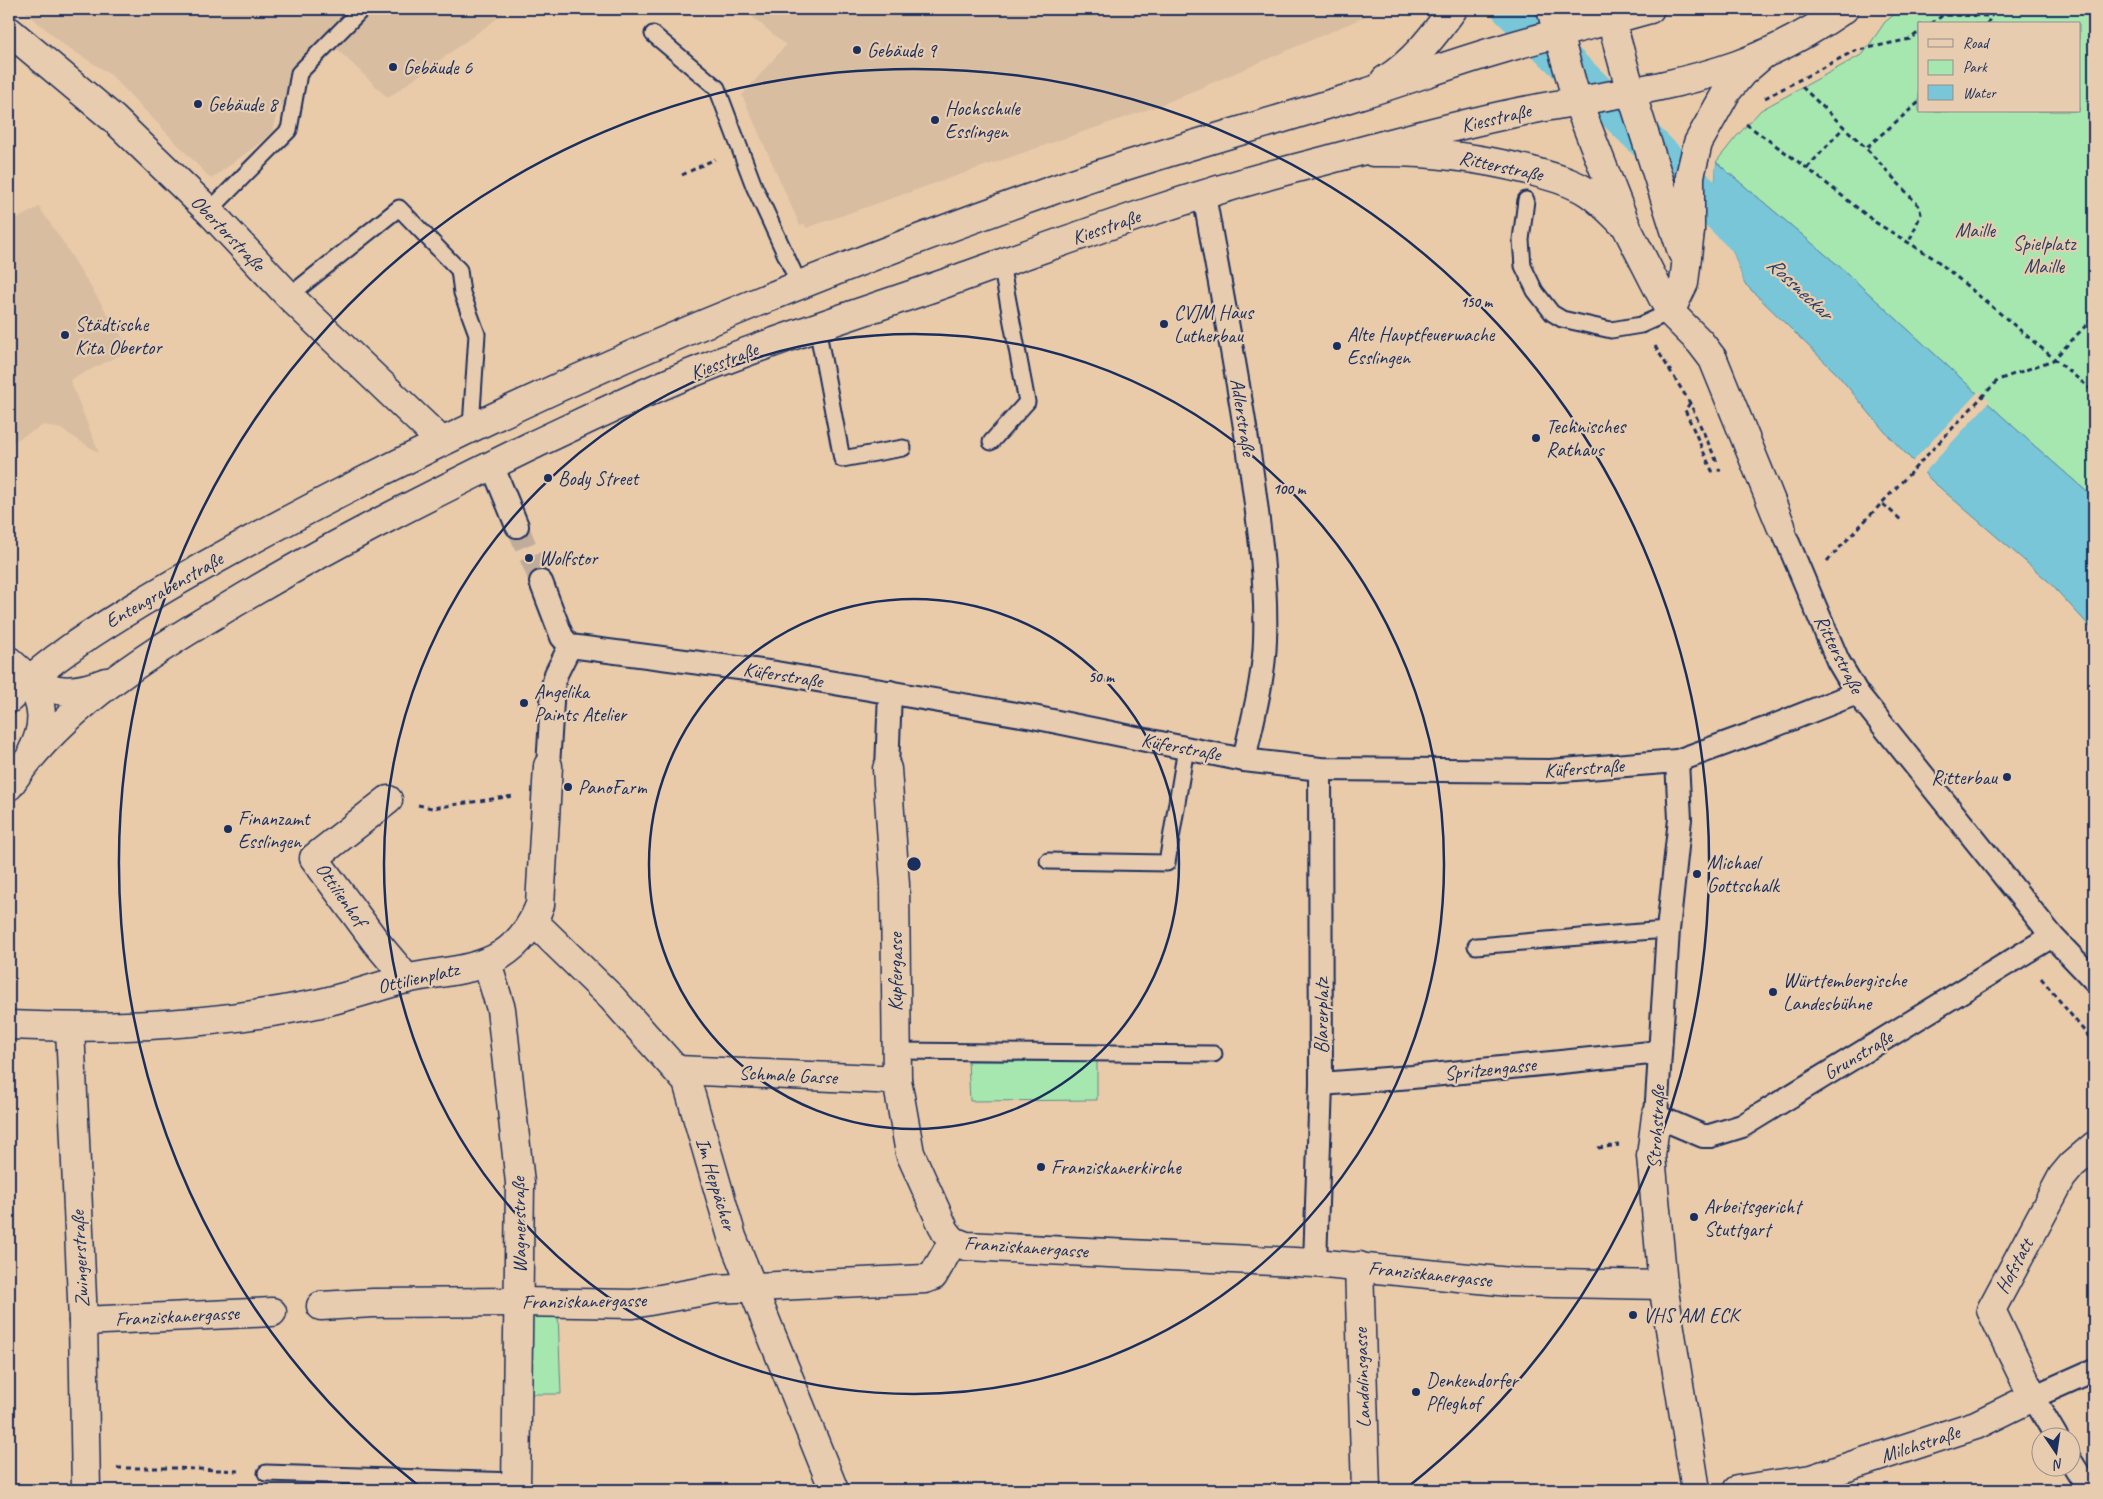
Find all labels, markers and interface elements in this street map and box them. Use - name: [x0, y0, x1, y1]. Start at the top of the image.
- legend: [1918, 22, 2080, 112]
- text: Road: [1963, 34, 1990, 53]
- place label: Gebäude 9: [867, 38, 938, 63]
- marker: Gebäude 9: [851, 44, 863, 56]
- place label: Gebäude 6: [403, 55, 473, 80]
- text: Park: [1963, 58, 1988, 77]
- marker: Gebäude 6: [387, 61, 399, 73]
- text: Water: [1963, 84, 1997, 103]
- place label: Gebäude 8: [208, 92, 279, 117]
- place label: Hochschule Esslingen: [945, 96, 1021, 144]
- marker: Gebäude 8: [192, 98, 204, 110]
- street label: Kiesstraße: [1459, 98, 1535, 138]
- marker: Hochschule Esslingen: [929, 114, 941, 126]
- street label: Ritterstraße: [1457, 145, 1546, 187]
- street label: Obertorstraße: [185, 190, 272, 277]
- street label: Kiesstraße: [1069, 203, 1145, 250]
- park label: Maille: [1955, 218, 1997, 243]
- park label: Spielplatz Maille: [2013, 231, 2077, 279]
- water label: Rossneckar: [1762, 251, 1841, 327]
- text: 150 m: [1460, 293, 1494, 312]
- place label: CVJM Haus Lutherbau: [1174, 300, 1255, 348]
- place label: Städtische Kita Obertor: [75, 312, 163, 360]
- marker: CVJM Haus Lutherbau: [1158, 318, 1170, 330]
- place label: Alte Hauptfeuerwache Esslingen: [1347, 322, 1496, 370]
- marker: Städtische Kita Obertor: [59, 329, 71, 341]
- street label: Kiesstraße: [687, 336, 763, 385]
- marker: Alte Hauptfeuerwache Esslingen: [1331, 340, 1343, 352]
- street label: Adlerstraße: [1225, 376, 1262, 459]
- place label: Technisches Rathaus: [1546, 414, 1627, 462]
- marker: Technisches Rathaus: [1530, 432, 1542, 444]
- place label: Body Street: [558, 466, 641, 491]
- marker: Body Street: [542, 472, 554, 484]
- text: 100 m: [1273, 480, 1307, 499]
- street label: Entengrabenstraße: [101, 545, 229, 634]
- place label: Wolfstor: [539, 546, 599, 571]
- marker: Wolfstor: [523, 552, 535, 564]
- street label: Ritterstraße: [1809, 611, 1870, 699]
- street label: Küferstraße: [742, 656, 826, 694]
- text: 50 m: [1088, 668, 1115, 687]
- place label: Angelika Paints Atelier: [534, 679, 628, 727]
- marker: Angelika Paints Atelier: [518, 697, 530, 709]
- street label: Küferstraße: [1139, 727, 1224, 767]
- street label: Küferstraße: [1543, 753, 1626, 783]
- place label: Ritterbau: [1931, 765, 1999, 790]
- marker: Ritterbau: [2001, 771, 2013, 783]
- place label: PanoFarm: [578, 775, 647, 800]
- marker: PanoFarm: [562, 781, 574, 793]
- place label: Finanzamt Esslingen: [238, 806, 312, 854]
- marker: Finanzamt Esslingen: [222, 823, 234, 835]
- place label: Michael Gottschalk: [1707, 850, 1780, 898]
- centre of rings: [905, 855, 923, 873]
- street label: Ottilienhof: [310, 857, 375, 935]
- marker: Michael Gottschalk: [1691, 868, 1703, 880]
- street label: Kupfergasse: [883, 931, 908, 1011]
- street label: Ottilienplatz: [375, 956, 463, 999]
- place label: Württembergische Landesbühne: [1783, 968, 1908, 1016]
- street label: Blarerplatz: [1309, 975, 1334, 1054]
- marker: Württembergische Landesbühne: [1767, 986, 1779, 998]
- street label: Grunstraße: [1819, 1024, 1898, 1085]
- street label: Spritzengasse: [1443, 1052, 1539, 1086]
- street label: Schmale Gasse: [738, 1060, 839, 1090]
- street label: Strohstraße: [1641, 1083, 1671, 1169]
- street label: Im Heppächer: [690, 1135, 742, 1235]
- place label: Franziskanerkirche: [1051, 1155, 1182, 1180]
- marker: Franziskanerkirche: [1035, 1161, 1047, 1173]
- street label: Wagnerstraße: [506, 1175, 532, 1273]
- place label: Arbeitsgericht Stuttgart: [1704, 1194, 1804, 1242]
- street label: Zwingerstraße: [65, 1208, 95, 1308]
- marker: Arbeitsgericht Stuttgart: [1688, 1211, 1700, 1223]
- street label: Franziskanergasse: [963, 1230, 1090, 1264]
- street label: Hofstatt: [1989, 1232, 2040, 1298]
- street label: Franziskanergasse: [1367, 1255, 1494, 1293]
- street label: Franziskanergasse: [522, 1287, 648, 1315]
- street label: Franziskanergasse: [114, 1300, 241, 1332]
- place label: VHS AM ECK: [1643, 1303, 1742, 1328]
- marker: VHS AM ECK: [1627, 1309, 1639, 1321]
- street label: Landolinsgasse: [1348, 1326, 1376, 1428]
- place label: Denkendorfer Pfleghof: [1426, 1368, 1519, 1416]
- marker: Denkendorfer Pfleghof: [1410, 1386, 1422, 1398]
- street label: Milchstraße: [1877, 1419, 1964, 1469]
- north arrow: [2030, 1426, 2080, 1476]
- text: N: [2050, 1455, 2065, 1474]

